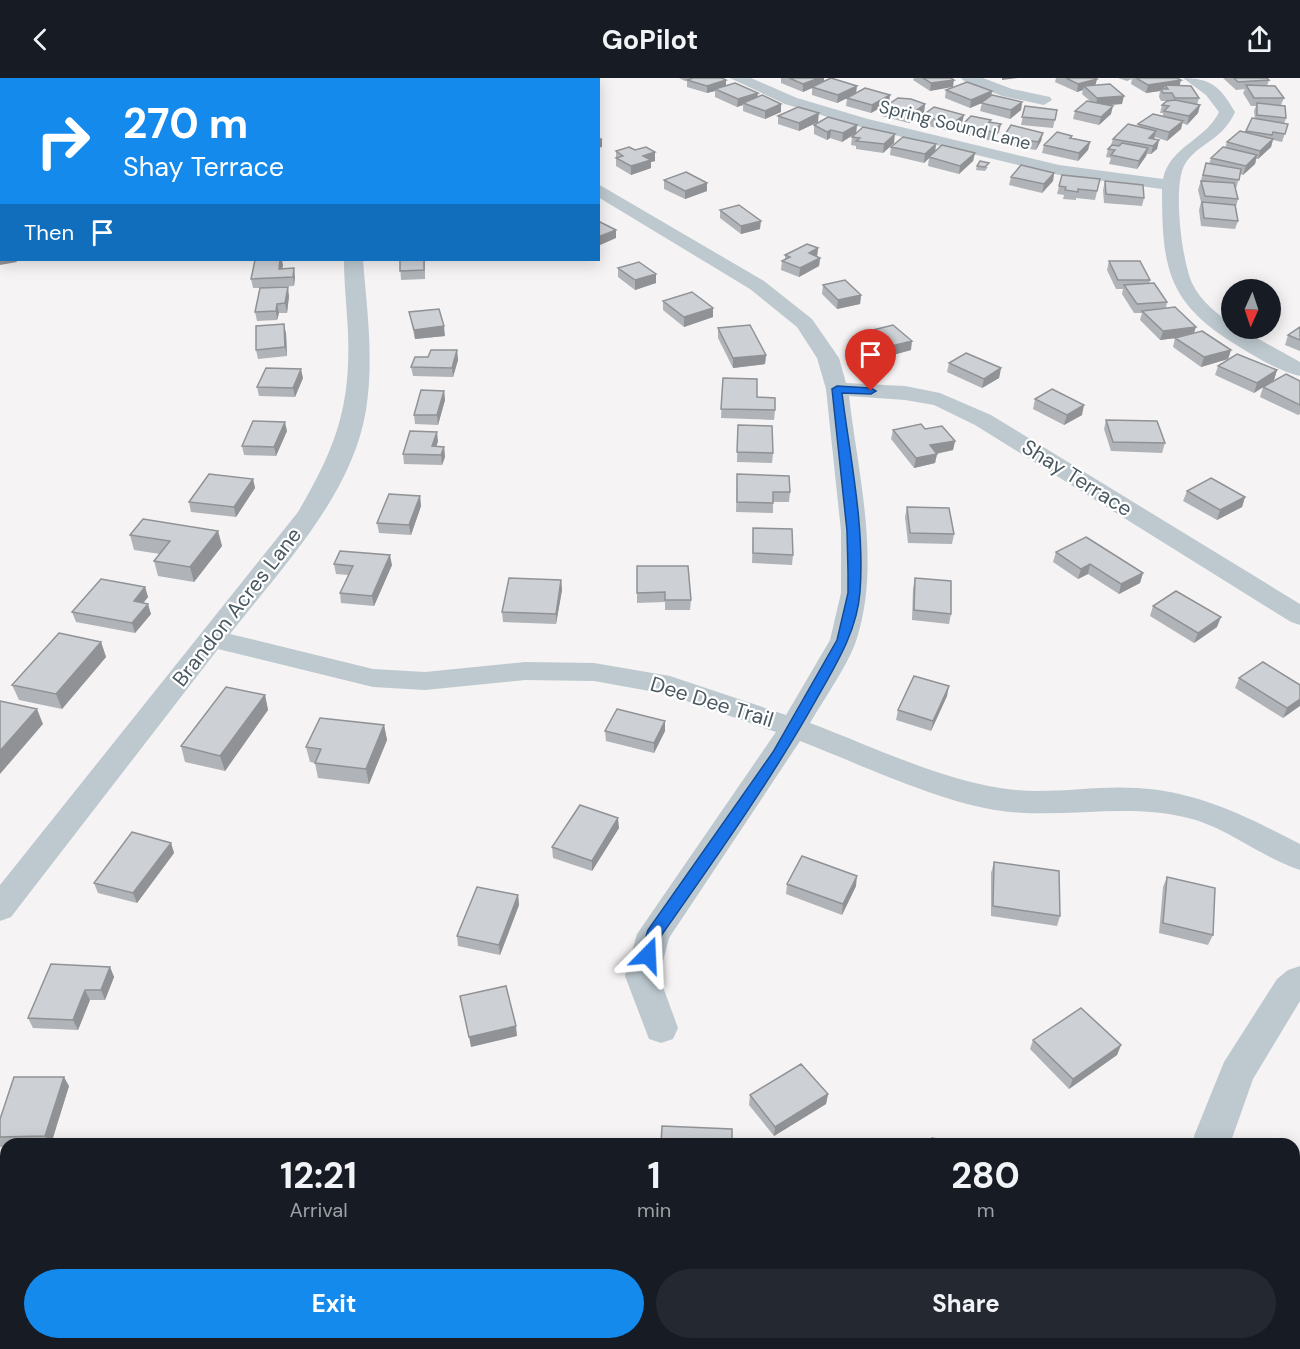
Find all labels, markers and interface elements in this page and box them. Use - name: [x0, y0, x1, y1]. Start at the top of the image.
- text: GoPilot: [602, 22, 698, 57]
- icon: back: [24, 23, 57, 56]
- icon: share: [1243, 23, 1276, 56]
- street label: Spring Sound Lane: [877, 95, 1033, 155]
- text: 270 m: [123, 96, 248, 151]
- icon: right: [24, 102, 102, 180]
- text: Shay Terrace: [123, 149, 284, 184]
- icon: arrive: [86, 216, 119, 249]
- text: Then: [24, 218, 74, 247]
- north arrow: [1221, 279, 1281, 339]
- map controls: [1221, 279, 1281, 339]
- pin: [845, 329, 896, 391]
- icon: arrive: [854, 338, 887, 371]
- street label: Shay Terrace: [1016, 433, 1138, 523]
- street label: Brandon Acres Lane: [166, 522, 308, 692]
- street label: Dee Dee Trail: [647, 670, 777, 734]
- position arrow: [616, 923, 680, 987]
- text: 12:21: [280, 1152, 357, 1199]
- text: 1: [648, 1152, 661, 1199]
- text: 280: [951, 1152, 1020, 1199]
- text: Arrival: [289, 1197, 348, 1223]
- text: min: [637, 1197, 671, 1223]
- text: m: [977, 1197, 994, 1223]
- button: Exit: [24, 1269, 644, 1338]
- button: Share: [656, 1269, 1276, 1338]

